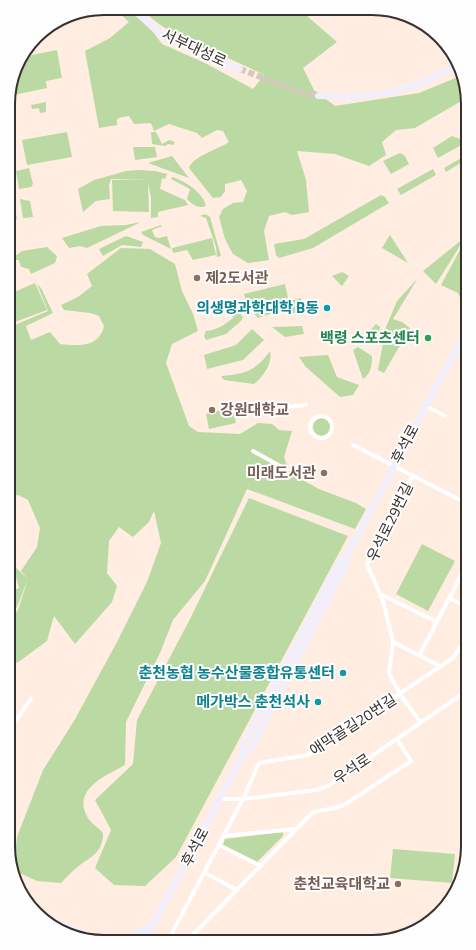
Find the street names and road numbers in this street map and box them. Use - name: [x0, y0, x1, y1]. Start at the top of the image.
- street label: 서부대성로: [158, 23, 230, 73]
- street label: 후석로: [385, 420, 424, 467]
- street label: 우석로29번길: [360, 478, 419, 565]
- street label: 애막골길20번길: [305, 688, 401, 761]
- street label: 우석로: [328, 747, 375, 790]
- street label: 후석로: [175, 823, 214, 870]

